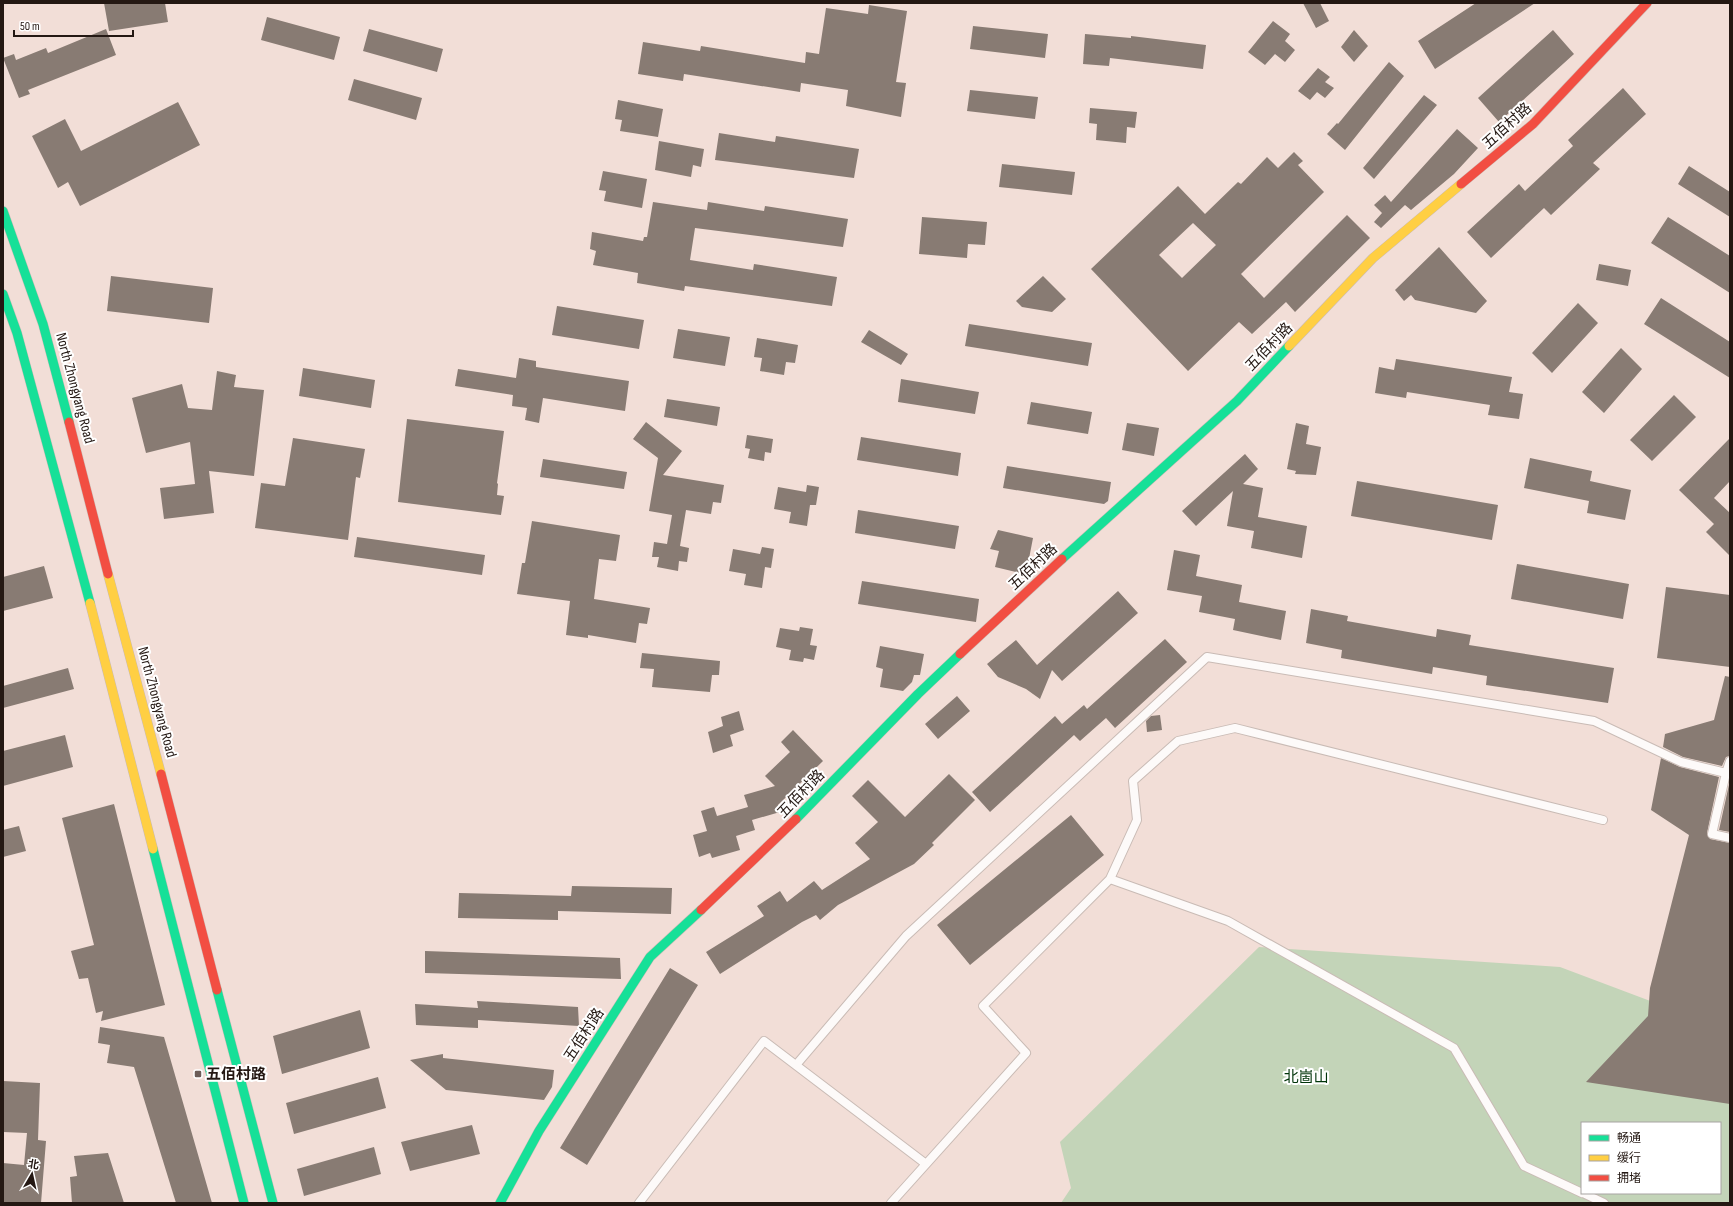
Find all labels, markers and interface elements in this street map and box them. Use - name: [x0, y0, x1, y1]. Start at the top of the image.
- scale bar: [14, 12, 133, 38]
- text: 50 m: [20, 19, 40, 34]
- street label: 五佰村路: [1478, 99, 1536, 153]
- street label: 五佰村路: [1241, 319, 1297, 375]
- street label: North Zhongyang Road: [51, 331, 99, 445]
- street label: 五佰村路: [1005, 540, 1061, 594]
- street label: North Zhongyang Road: [133, 645, 181, 759]
- street label: 五佰村路: [773, 766, 829, 822]
- street label: 五佰村路: [560, 1005, 608, 1065]
- place label: 五佰村路: [206, 1065, 266, 1084]
- park label: 北崮山: [1283, 1068, 1329, 1087]
- marker: 五佰村路: [193, 1069, 203, 1079]
- legend: [1581, 1122, 1721, 1194]
- text: 畅通: [1617, 1131, 1641, 1146]
- text: 缓行: [1617, 1151, 1641, 1166]
- north arrow: [12, 1154, 52, 1194]
- text: 北: [27, 1157, 40, 1172]
- text: 拥堵: [1617, 1171, 1641, 1186]

